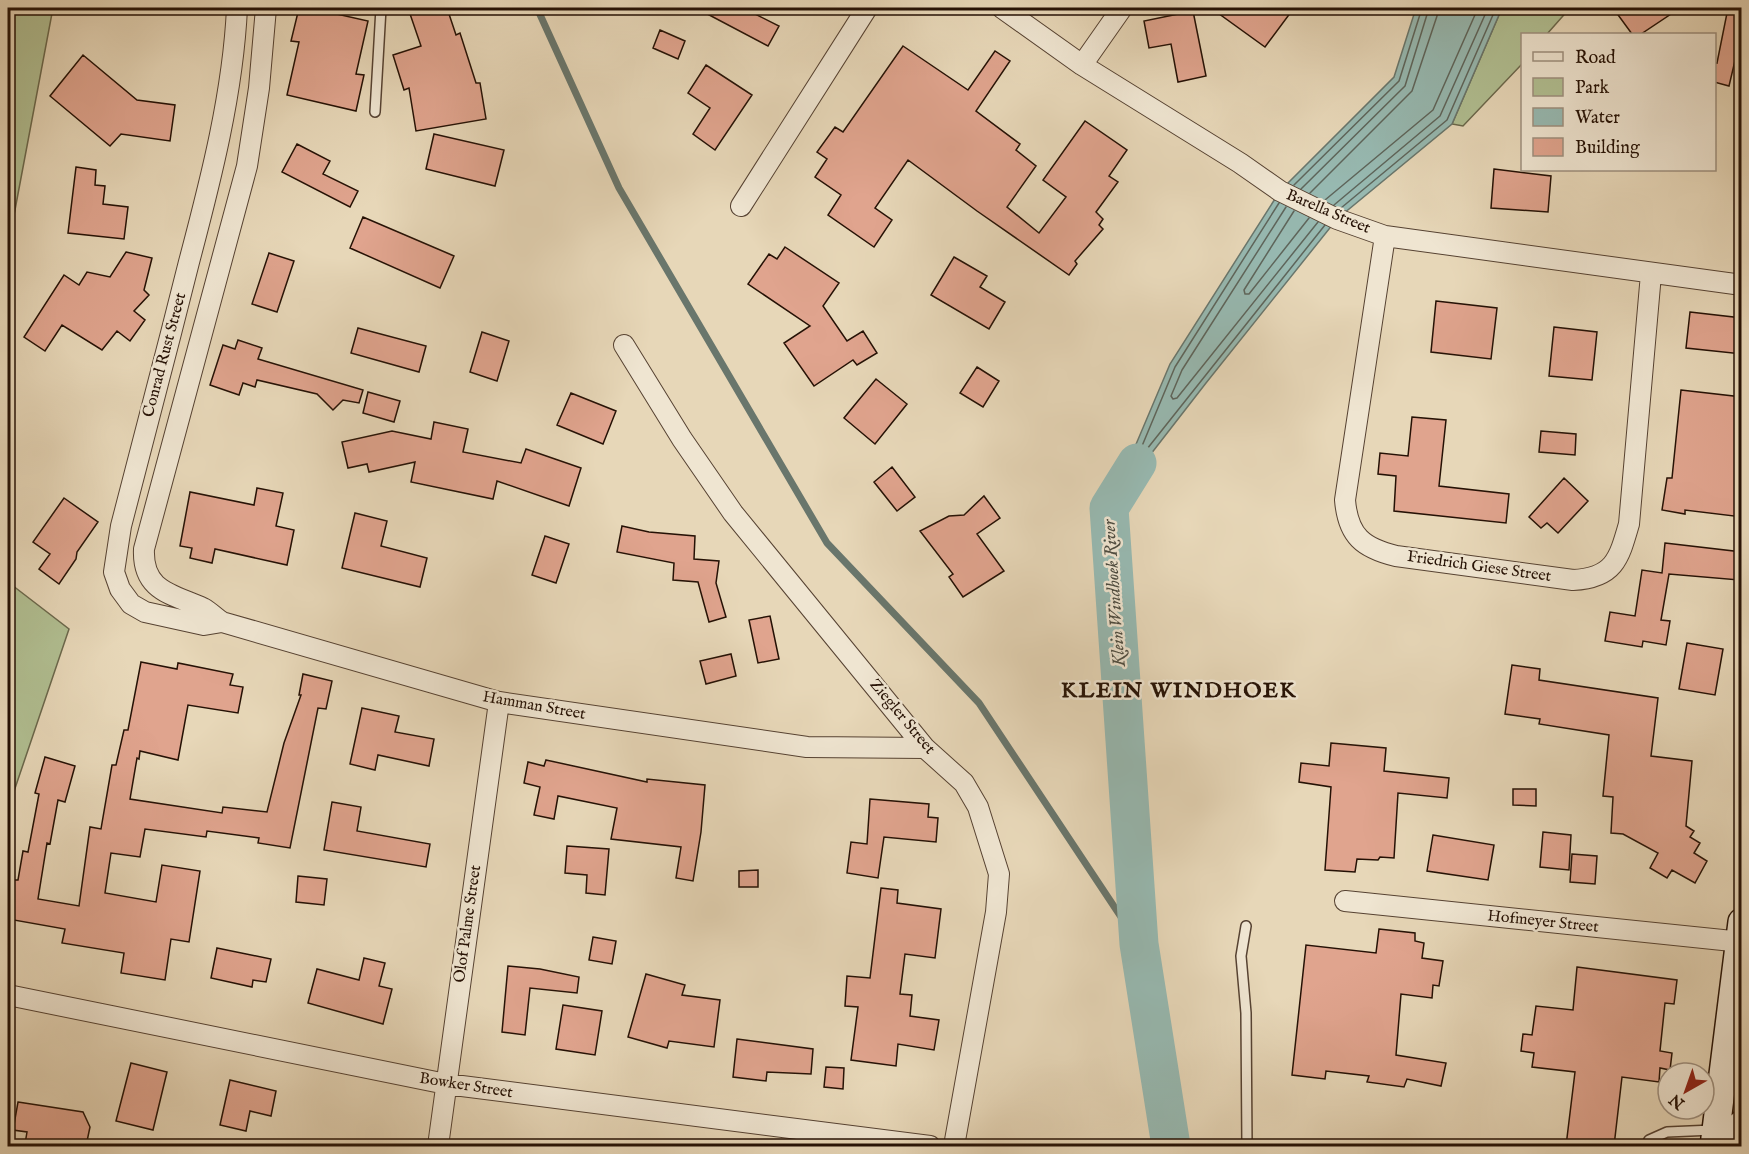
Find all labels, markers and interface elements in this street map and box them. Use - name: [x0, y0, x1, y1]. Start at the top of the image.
- legend: [1521, 33, 1716, 171]
- text: Road: [1575, 47, 1616, 70]
- text: Park: [1575, 77, 1610, 100]
- text: Water: [1575, 107, 1620, 130]
- text: Building: [1575, 137, 1640, 160]
- street label: Barella Street: [1283, 185, 1374, 239]
- street label: Conrad Rust Street: [139, 290, 191, 419]
- water label: Klein Windhoek River: [1098, 518, 1132, 668]
- street label: Friedrich Giese Street: [1406, 547, 1553, 587]
- street label: Ziegler Street: [865, 675, 940, 759]
- district label: KLEIN WINDHOEK: [1061, 677, 1297, 705]
- street label: Hamman Street: [481, 687, 587, 725]
- street label: Olof Palme Street: [450, 863, 486, 984]
- street label: Hofmeyer Street: [1486, 906, 1600, 938]
- north arrow: [1656, 1061, 1716, 1121]
- street label: Bowker Street: [418, 1069, 515, 1103]
- text: N: [1666, 1089, 1690, 1114]

